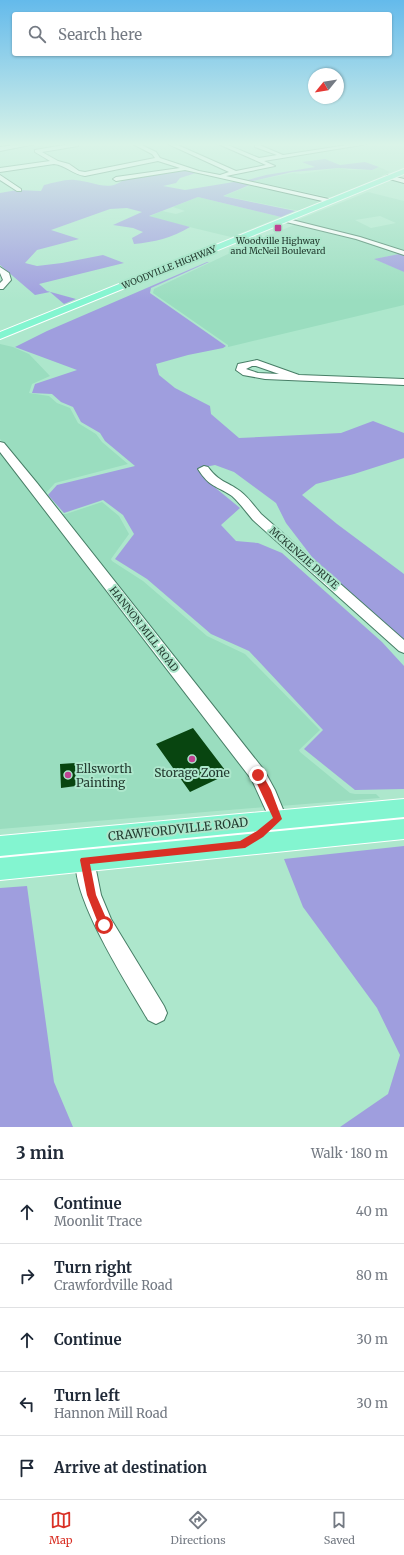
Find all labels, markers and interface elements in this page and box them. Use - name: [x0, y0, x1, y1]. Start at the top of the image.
- search box: [12, 12, 392, 56]
- icon: search: [26, 23, 48, 45]
- text: Search here: [58, 25, 142, 44]
- north arrow: [308, 68, 344, 104]
- marker: Woodville Highway and McNeil Boulevard: [273, 223, 283, 233]
- place label: Woodville Highway and McNeil Boulevard: [231, 235, 326, 256]
- street label: WOODVILLE HIGHWAY: [119, 243, 218, 291]
- street label: MCKENZIE DRIVE: [267, 524, 342, 592]
- street label: HANNON MILL ROAD: [107, 584, 182, 675]
- marker: Storage Zone: [187, 754, 197, 764]
- place label: Ellsworth Painting: [76, 761, 132, 790]
- place label: Storage Zone: [154, 765, 230, 780]
- route end: [249, 766, 267, 784]
- marker: Ellsworth Painting: [63, 770, 73, 780]
- street label: CRAWFORDVILLE ROAD: [107, 814, 249, 844]
- route start: [95, 916, 113, 934]
- text: 3 min: [16, 1142, 64, 1164]
- text: Walk · 180 m: [311, 1145, 388, 1162]
- text: Continue: [54, 1194, 122, 1213]
- icon: ahead: [16, 1201, 38, 1223]
- text: 40 m: [356, 1203, 388, 1220]
- text: Moonlit Trace: [54, 1213, 142, 1230]
- text: Turn right: [54, 1258, 132, 1277]
- icon: right: [16, 1265, 38, 1287]
- text: 80 m: [356, 1267, 388, 1284]
- text: Crawfordville Road: [54, 1277, 173, 1294]
- icon: ahead: [16, 1329, 38, 1351]
- text: Continue: [54, 1330, 122, 1349]
- text: 30 m: [356, 1331, 388, 1348]
- text: Turn left: [54, 1386, 120, 1405]
- icon: left: [16, 1393, 38, 1415]
- text: 30 m: [356, 1395, 388, 1412]
- text: Hannon Mill Road: [54, 1405, 168, 1422]
- icon: arrive: [16, 1457, 38, 1479]
- text: Arrive at destination: [54, 1458, 207, 1477]
- tab: Map: [49, 1509, 73, 1547]
- tab: Directions: [171, 1509, 226, 1547]
- tab: Saved: [324, 1509, 355, 1547]

